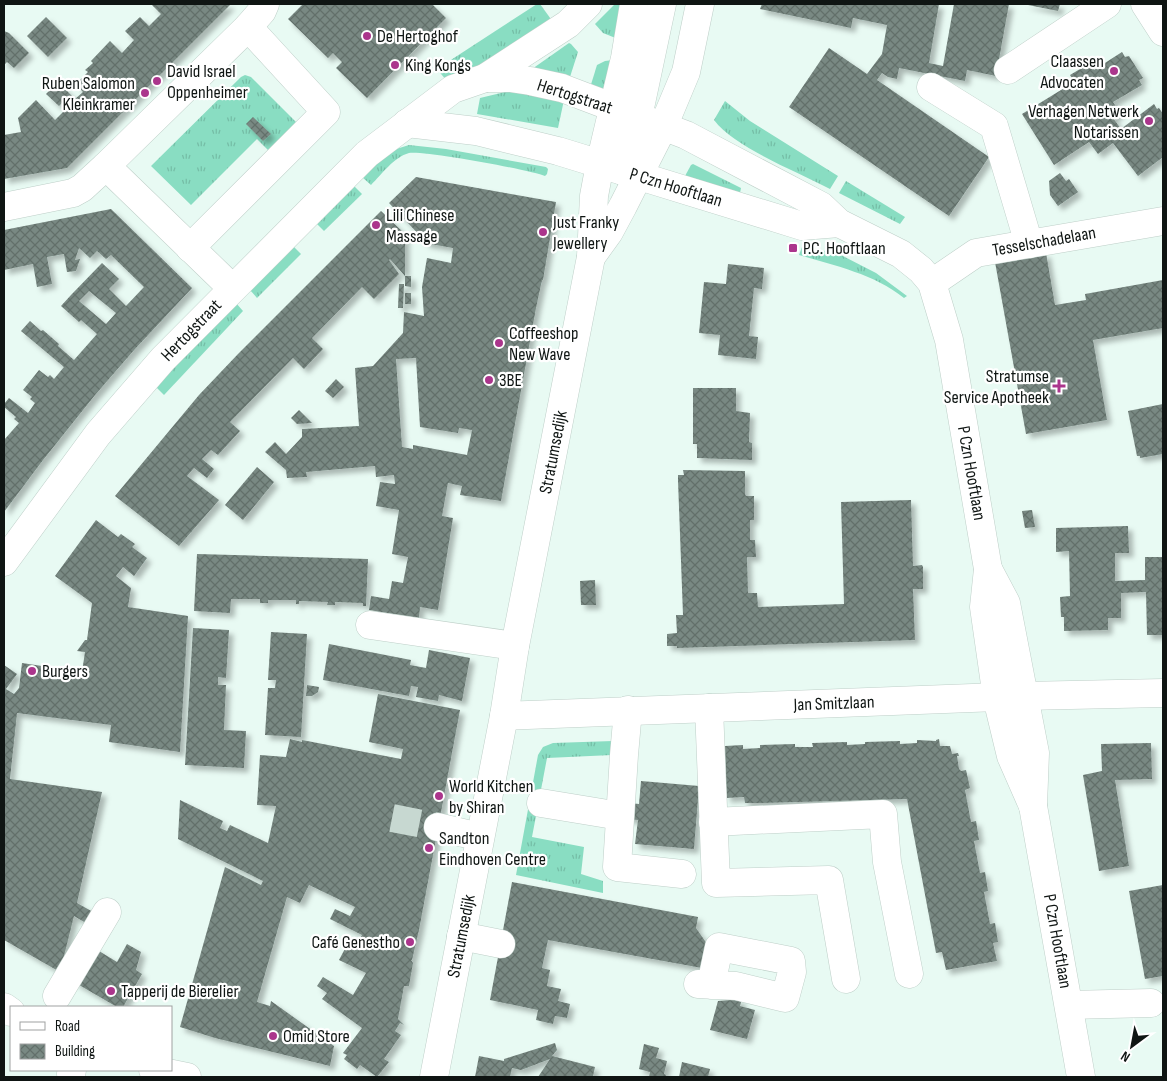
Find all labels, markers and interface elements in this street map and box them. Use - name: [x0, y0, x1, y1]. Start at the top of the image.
- place label: De Hertoghof: [377, 26, 459, 47]
- marker: De Hertoghof: [361, 30, 373, 42]
- place label: Claassen Advocaten: [1040, 51, 1104, 93]
- place label: King Kongs: [405, 55, 471, 76]
- marker: King Kongs: [389, 59, 401, 71]
- place label: David Israel Oppenheimer: [167, 61, 248, 103]
- marker: Claassen Advocaten: [1108, 65, 1120, 77]
- place label: Ruben Salomon Kleinkramer: [42, 73, 135, 115]
- street label: Hertogstraat: [535, 74, 616, 119]
- marker: David Israel Oppenheimer: [151, 75, 163, 87]
- marker: Ruben Salomon Kleinkramer: [139, 87, 151, 99]
- place label: Verhagen Netwerk Notarissen: [1028, 101, 1139, 143]
- marker: Verhagen Netwerk Notarissen: [1143, 115, 1155, 127]
- street label: P Czn Hooftlaan: [627, 163, 725, 212]
- place label: Lili Chinese Massage: [386, 205, 454, 247]
- place label: Just Franky Jewellery: [552, 212, 619, 254]
- marker: Lili Chinese Massage: [370, 219, 382, 231]
- street label: Tesselschadelaan: [991, 222, 1097, 261]
- marker: Just Franky Jewellery: [537, 226, 549, 238]
- place label: P.C. Hooftlaan: [803, 238, 886, 259]
- marker: P.C. Hooftlaan: [787, 242, 799, 254]
- street label: Hertogstraat: [157, 295, 226, 366]
- place label: Coffeeshop New Wave: [509, 323, 578, 365]
- marker: Coffeeshop New Wave: [493, 337, 505, 349]
- place label: Stratumse Service Apotheek: [944, 366, 1049, 408]
- place label: 3BE: [499, 370, 522, 391]
- marker: 3BE: [483, 374, 495, 386]
- marker: Stratumse Service Apotheek: [1053, 380, 1065, 392]
- street label: Stratumsedijk: [535, 409, 572, 495]
- street label: P Czn Hooftlaan: [953, 424, 990, 522]
- place label: Burgers: [42, 661, 88, 682]
- marker: Burgers: [26, 665, 38, 677]
- street label: Jan Smitzlaan: [792, 692, 875, 715]
- place label: World Kitchen by Shiran: [449, 776, 534, 818]
- marker: World Kitchen by Shiran: [433, 790, 445, 802]
- place label: Sandton Eindhoven Centre: [439, 828, 546, 870]
- marker: Sandton Eindhoven Centre: [423, 842, 435, 854]
- street label: P Czn Hooftlaan: [1039, 892, 1076, 990]
- street label: Stratumsedijk: [443, 893, 480, 979]
- place label: Café Genestho: [311, 932, 400, 953]
- marker: Café Genestho: [404, 936, 416, 948]
- place label: Tapperij de Bierelier: [121, 981, 239, 1002]
- marker: Tapperij de Bierelier: [105, 985, 117, 997]
- legend: [10, 1006, 172, 1071]
- text: Road: [55, 1017, 80, 1036]
- north arrow: [1107, 1021, 1157, 1071]
- place label: Omid Store: [283, 1026, 350, 1047]
- marker: Omid Store: [267, 1030, 279, 1042]
- text: Building: [55, 1042, 95, 1061]
- text: N: [1118, 1047, 1133, 1066]

